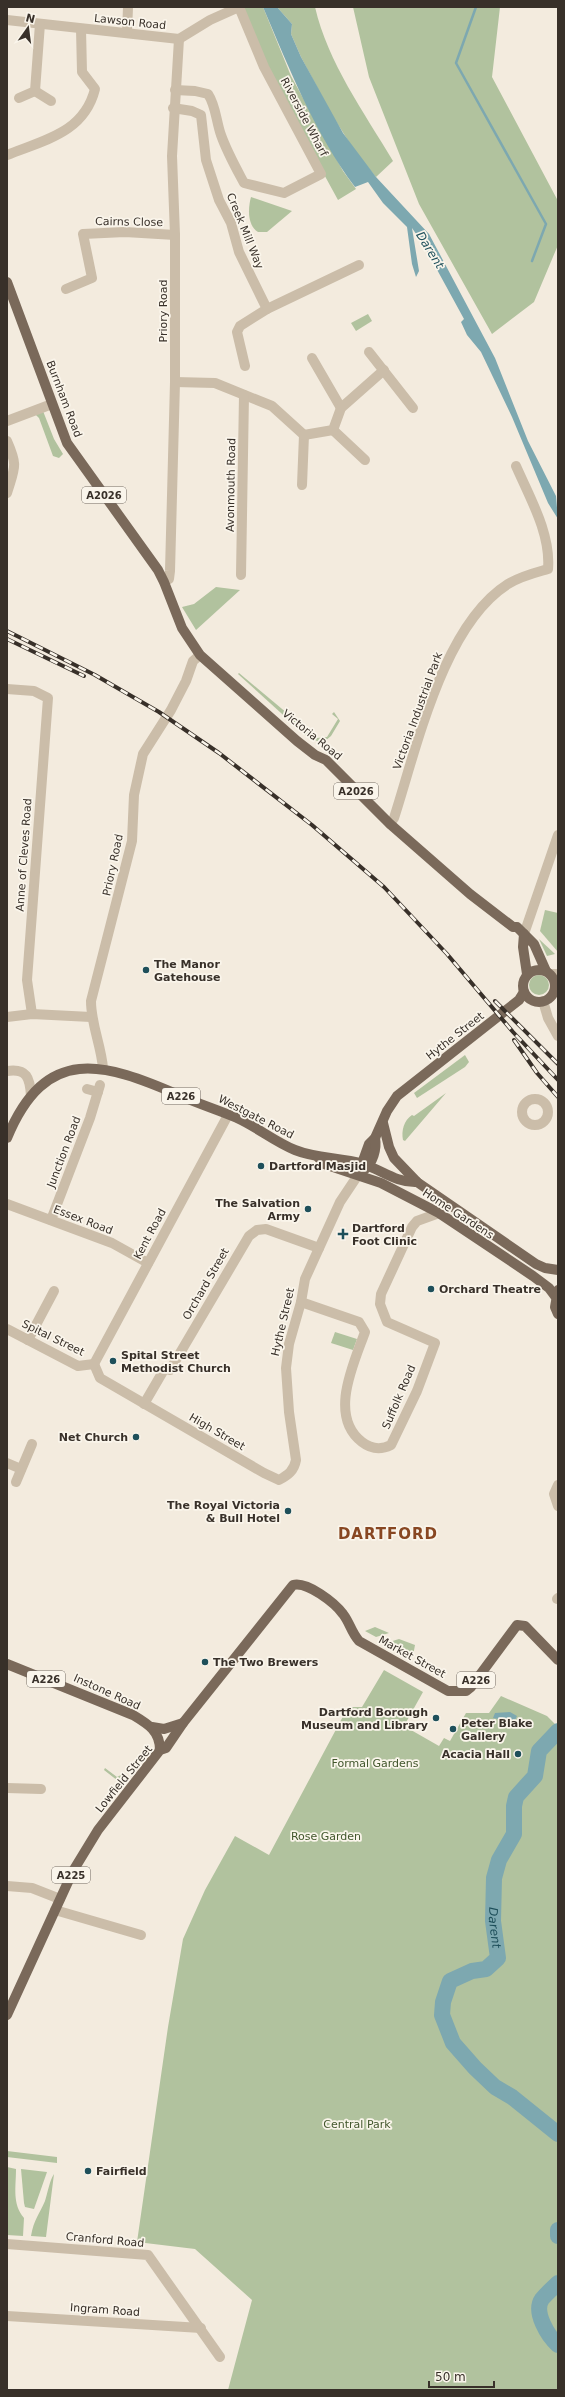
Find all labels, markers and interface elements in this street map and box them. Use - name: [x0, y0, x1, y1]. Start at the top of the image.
- north arrow: [8, 8, 48, 48]
- text: N: [24, 11, 36, 26]
- street label: Lawson Road: [93, 12, 167, 32]
- street label: Riverside Wharf: [278, 75, 331, 160]
- street label: Creek Mill Way: [224, 191, 266, 271]
- street label: Cairns Close: [95, 215, 163, 229]
- water label: Darent: [413, 229, 448, 272]
- street label: Priory Road: [157, 280, 170, 342]
- street label: Burnham Road: [43, 359, 85, 439]
- street label: Avonmouth Road: [224, 438, 238, 532]
- road number: A2026: [82, 487, 126, 503]
- street label: Victoria Industrial Park: [391, 650, 446, 772]
- street label: Victoria Road: [280, 707, 344, 763]
- road number: A2026: [334, 783, 378, 799]
- street label: Anne of Cleves Road: [14, 798, 34, 912]
- street label: Priory Road: [100, 833, 126, 897]
- place label: The Manor Gatehouse: [154, 958, 220, 984]
- marker: The Manor Gatehouse: [141, 965, 151, 975]
- street label: Hythe Street: [424, 1009, 487, 1063]
- road number: A226: [162, 1088, 200, 1104]
- street label: Westgate Road: [216, 1092, 296, 1142]
- street label: Junction Road: [44, 1114, 84, 1190]
- place label: Dartford Masjid: [269, 1160, 366, 1173]
- marker: Dartford Masjid: [256, 1161, 266, 1171]
- street label: Home Gardens: [420, 1186, 496, 1242]
- place label: The Salvation Army: [215, 1197, 300, 1223]
- street label: Essex Road: [51, 1203, 115, 1237]
- marker: The Salvation Army: [303, 1204, 313, 1214]
- street label: Kent Road: [131, 1206, 169, 1262]
- place label: Dartford Foot Clinic: [352, 1222, 417, 1248]
- marker: Dartford Foot Clinic: [337, 1228, 349, 1240]
- street label: Orchard Street: [180, 1245, 232, 1322]
- place label: Orchard Theatre: [439, 1283, 541, 1296]
- marker: Orchard Theatre: [426, 1284, 436, 1294]
- street label: Hythe Street: [269, 1286, 297, 1357]
- street label: Spital Street: [20, 1317, 87, 1359]
- place label: Spital Street Methodist Church: [121, 1349, 231, 1375]
- marker: Spital Street Methodist Church: [108, 1356, 118, 1366]
- street label: Suffolk Road: [380, 1363, 418, 1431]
- street label: High Street: [187, 1411, 248, 1454]
- place label: Net Church: [59, 1431, 128, 1444]
- marker: Net Church: [131, 1432, 141, 1442]
- place label: The Royal Victoria & Bull Hotel: [167, 1499, 280, 1525]
- marker: The Royal Victoria & Bull Hotel: [283, 1506, 293, 1516]
- district label: DARTFORD: [338, 1525, 438, 1543]
- street label: Market Street: [376, 1633, 448, 1681]
- place label: The Two Brewers: [213, 1656, 319, 1669]
- marker: The Two Brewers: [200, 1657, 210, 1667]
- road number: A226: [27, 1671, 65, 1687]
- street label: Instone Road: [72, 1671, 142, 1713]
- road number: A226: [457, 1672, 495, 1688]
- place label: Dartford Borough Museum and Library: [301, 1706, 428, 1732]
- marker: Dartford Borough Museum and Library: [431, 1713, 441, 1723]
- place label: Peter Blake Gallery: [461, 1717, 533, 1743]
- marker: Peter Blake Gallery: [448, 1724, 458, 1734]
- street label: Lowfield Street: [93, 1742, 155, 1815]
- place label: Acacia Hall: [442, 1748, 510, 1761]
- marker: Acacia Hall: [513, 1749, 523, 1759]
- park label: Formal Gardens: [331, 1757, 419, 1770]
- park label: Rose Garden: [291, 1830, 361, 1843]
- road number: A225: [52, 1867, 90, 1883]
- water label: Darent: [486, 1907, 504, 1950]
- park label: Central Park: [323, 2118, 391, 2131]
- place label: Fairfield: [96, 2165, 147, 2178]
- marker: Fairfield: [83, 2166, 93, 2176]
- street label: Cranford Road: [65, 2230, 145, 2250]
- street label: Ingram Road: [69, 2301, 141, 2319]
- scale bar: [429, 2363, 494, 2389]
- text: 50 m: [435, 2370, 466, 2384]

